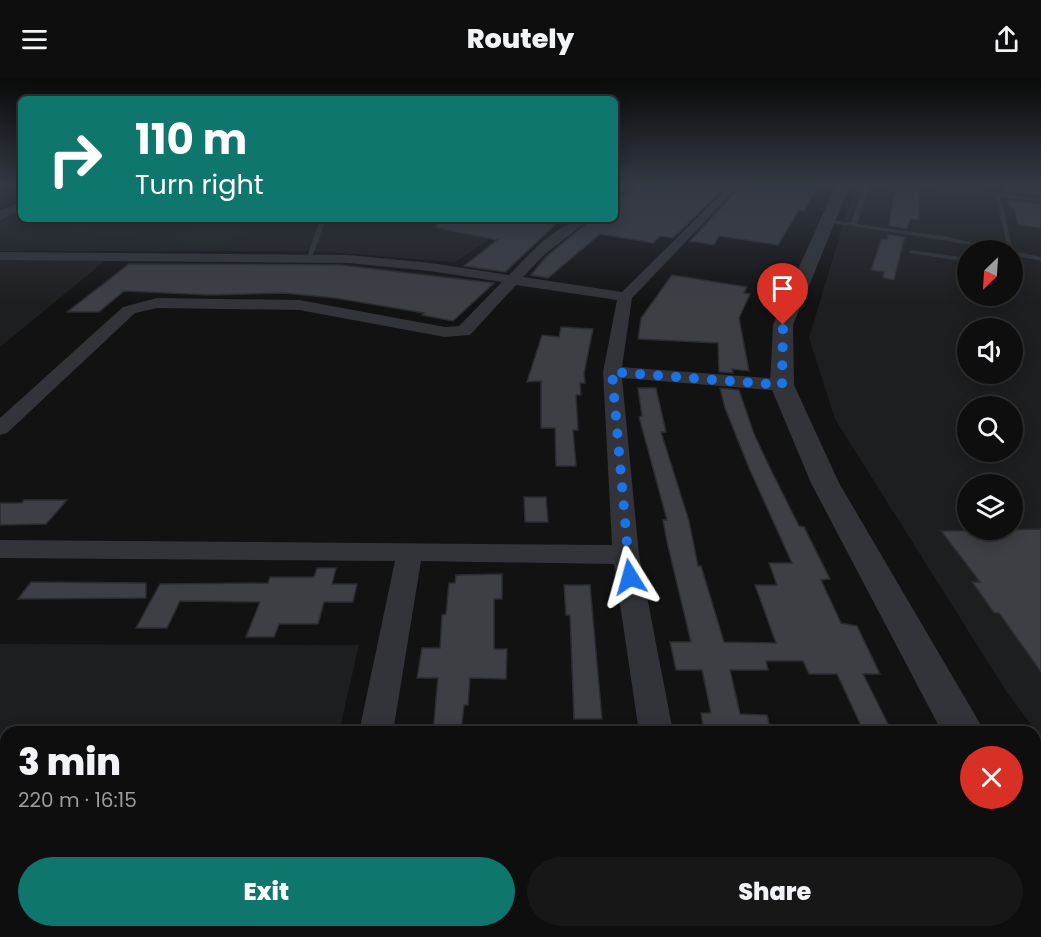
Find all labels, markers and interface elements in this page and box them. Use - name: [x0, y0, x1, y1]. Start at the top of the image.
- text: Routely: [467, 20, 574, 57]
- icon: menu: [18, 23, 51, 56]
- icon: share: [990, 23, 1023, 56]
- text: 110 m: [135, 110, 247, 169]
- icon: right: [36, 120, 114, 198]
- text: Turn right: [135, 166, 264, 203]
- north arrow: [957, 240, 1023, 306]
- map controls: [957, 240, 1023, 540]
- pin: [757, 263, 808, 325]
- icon: arrive: [766, 272, 799, 305]
- button: sound: [957, 318, 1023, 384]
- button: search: [957, 396, 1023, 462]
- button: layers: [957, 474, 1023, 540]
- position arrow: [598, 545, 662, 609]
- text: 3 min: [18, 737, 121, 788]
- button: close: [960, 746, 1023, 809]
- text: 220 m · 16:15: [18, 786, 137, 814]
- button: Exit: [18, 857, 515, 926]
- button: Share: [527, 857, 1023, 926]

